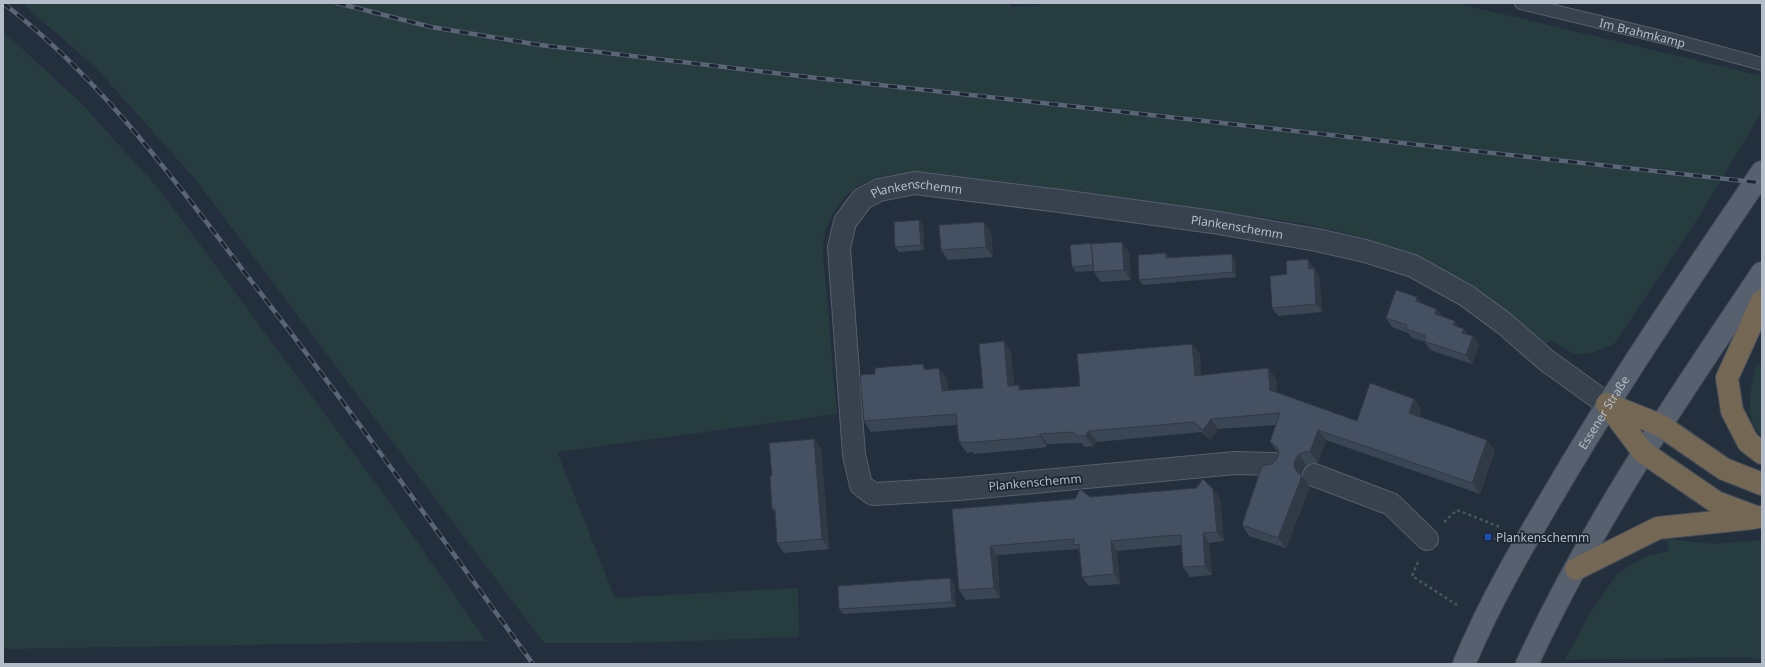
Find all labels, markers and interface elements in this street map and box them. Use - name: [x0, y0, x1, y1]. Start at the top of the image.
- street label: Im Brahmkamp: [1598, 14, 1687, 51]
- street label: Plankenschemm: [867, 175, 963, 202]
- street label: Plankenschemm: [1190, 211, 1285, 243]
- street label: Essener Straße: [1574, 372, 1633, 452]
- street label: Plankenschemm: [988, 469, 1082, 495]
- place label: Plankenschemm: [1496, 529, 1589, 546]
- marker: Plankenschemm: [1483, 532, 1493, 542]

